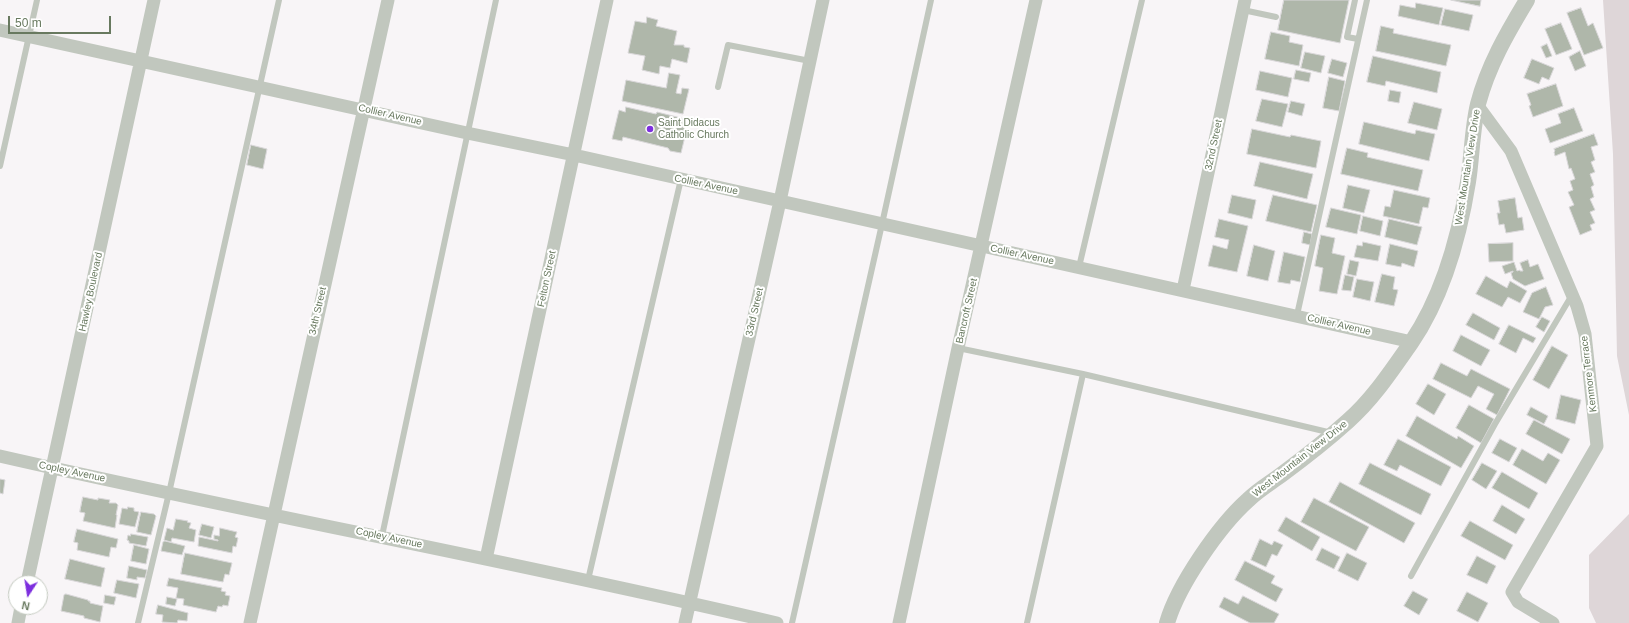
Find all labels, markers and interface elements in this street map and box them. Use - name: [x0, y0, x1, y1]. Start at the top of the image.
- scale bar: [10, 8, 113, 34]
- text: 50 m: [15, 16, 42, 30]
- street label: Collier Avenue: [357, 102, 423, 128]
- street label: West Mountain View Drive: [1453, 108, 1483, 226]
- place label: Saint Didacus Catholic Church: [658, 117, 729, 140]
- street label: 32nd Street: [1203, 118, 1225, 172]
- marker: Saint Didacus Catholic Church: [645, 124, 655, 134]
- street label: Collier Avenue: [673, 172, 739, 198]
- street label: Collier Avenue: [989, 242, 1055, 268]
- street label: Felton Street: [535, 250, 559, 308]
- street label: Hawley Boulevard: [77, 251, 105, 333]
- street label: Bancroft Street: [954, 277, 980, 345]
- street label: 34th Street: [307, 286, 329, 336]
- street label: 33rd Street: [744, 287, 766, 337]
- street label: Collier Avenue: [1306, 312, 1372, 338]
- street label: Kenmore Terrace: [1578, 335, 1600, 413]
- street label: West Mountain View Drive: [1250, 418, 1350, 500]
- street label: Copley Avenue: [38, 459, 106, 485]
- street label: Copley Avenue: [355, 525, 423, 551]
- north arrow: [8, 575, 48, 615]
- text: N: [21, 599, 31, 612]

